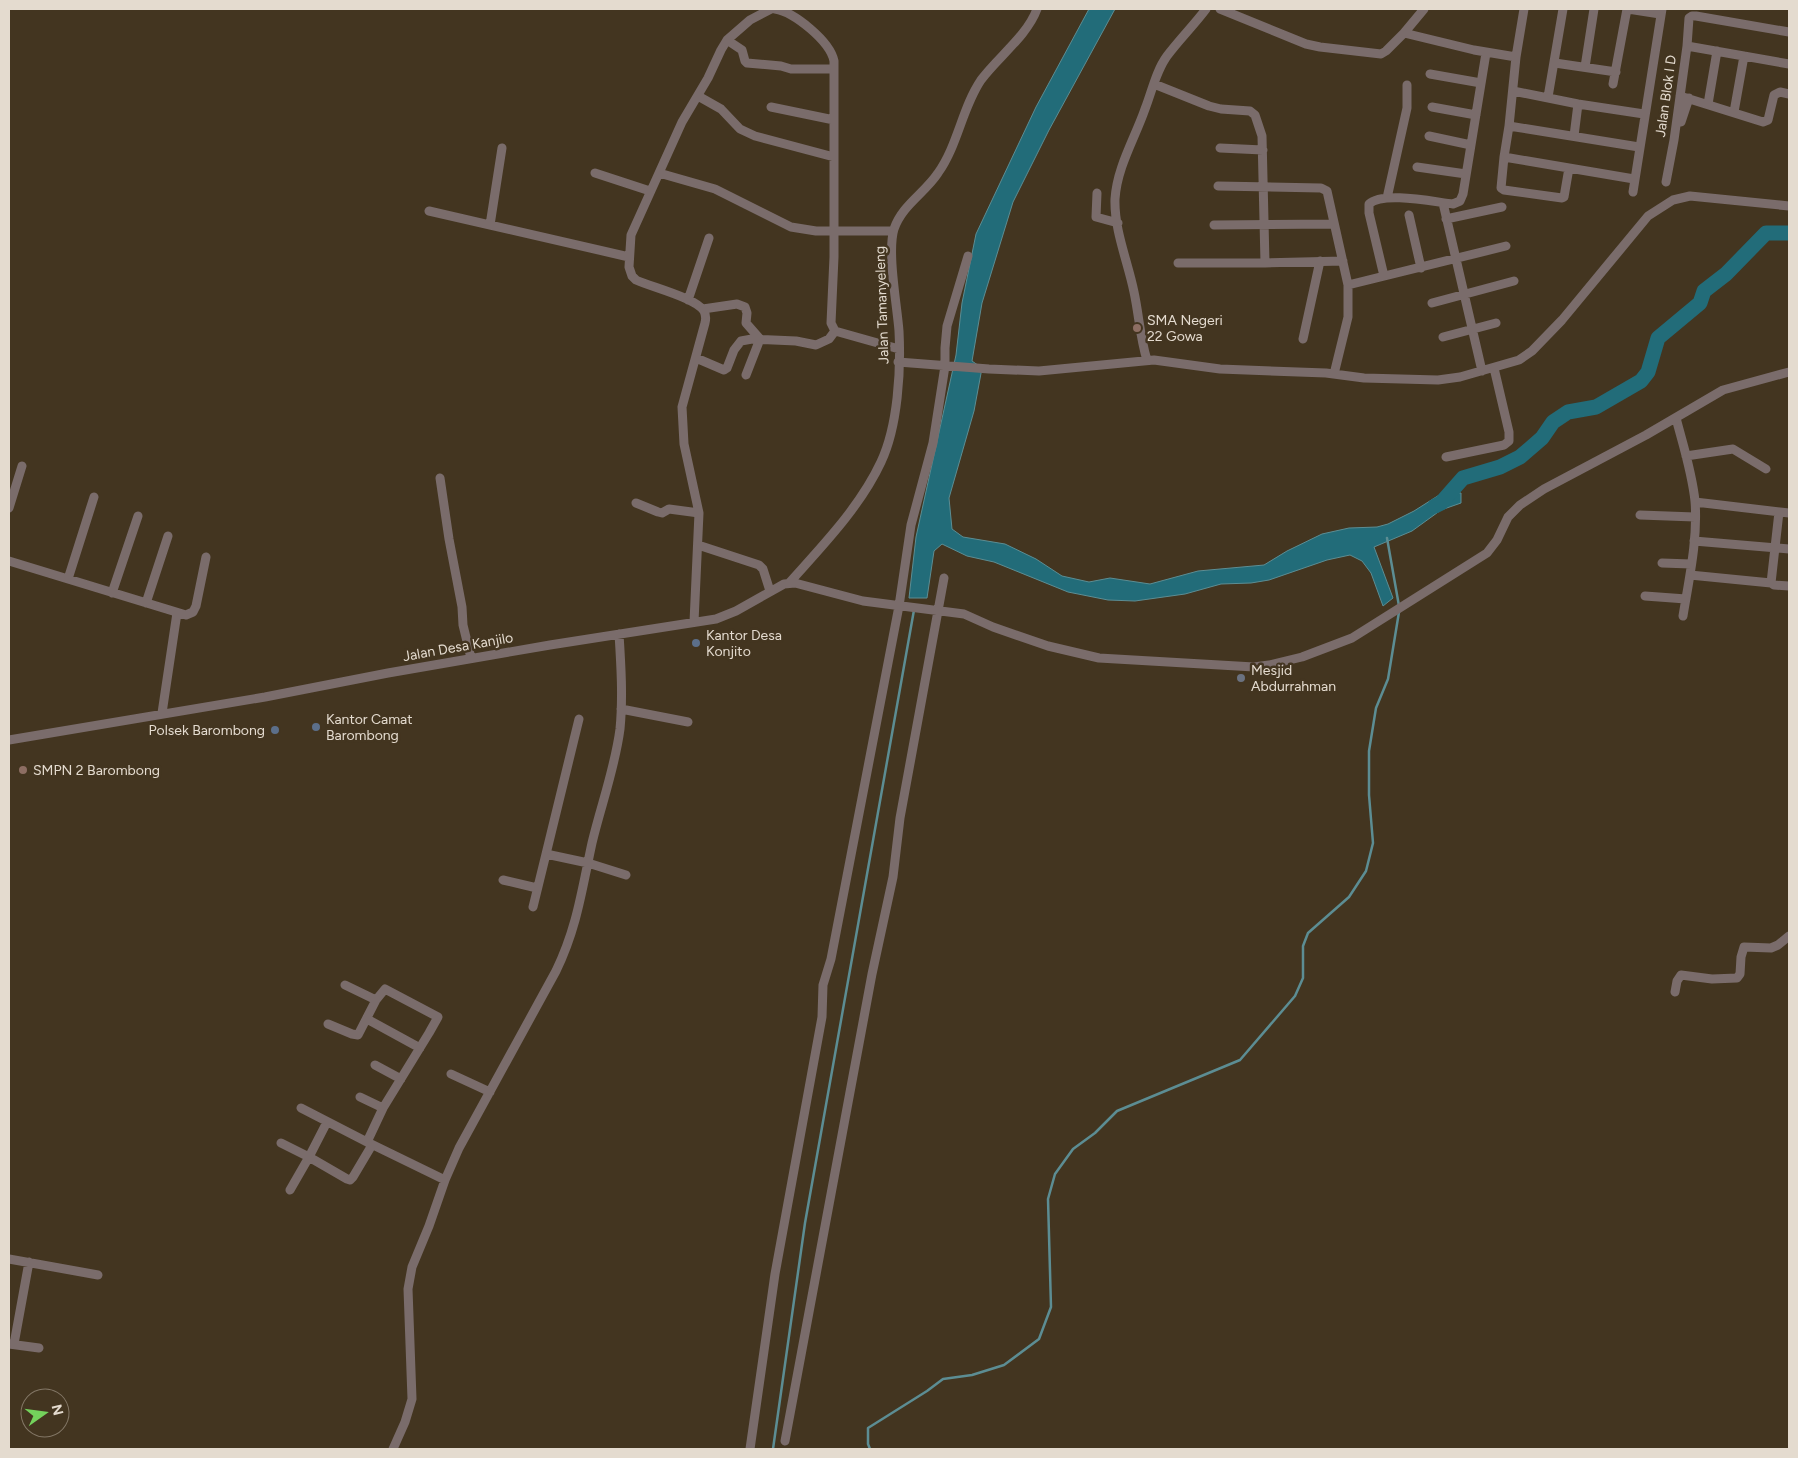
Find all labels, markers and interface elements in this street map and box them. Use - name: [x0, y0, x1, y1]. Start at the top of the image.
- street label: Jalan Blok I D: [1652, 54, 1680, 138]
- street label: Jalan Tamanyeleng: [871, 246, 893, 364]
- place label: SMA Negeri 22 Gowa: [1147, 312, 1223, 345]
- marker: SMA Negeri 22 Gowa: [1131, 322, 1143, 334]
- place label: Kantor Desa Konjito: [706, 627, 782, 660]
- street label: Jalan Desa Kanjilo: [401, 629, 515, 665]
- marker: Kantor Desa Konjito: [690, 637, 702, 649]
- place label: Mesjid Abdurrahman: [1251, 662, 1336, 695]
- marker: Mesjid Abdurrahman: [1235, 672, 1247, 684]
- place label: Kantor Camat Barombong: [326, 711, 413, 744]
- marker: Kantor Camat Barombong: [310, 721, 322, 733]
- place label: Polsek Barombong: [149, 722, 265, 739]
- marker: Polsek Barombong: [269, 724, 281, 736]
- place label: SMPN 2 Barombong: [33, 762, 160, 779]
- marker: SMPN 2 Barombong: [17, 764, 29, 776]
- north arrow: [20, 1388, 70, 1438]
- text: N: [48, 1403, 67, 1417]

